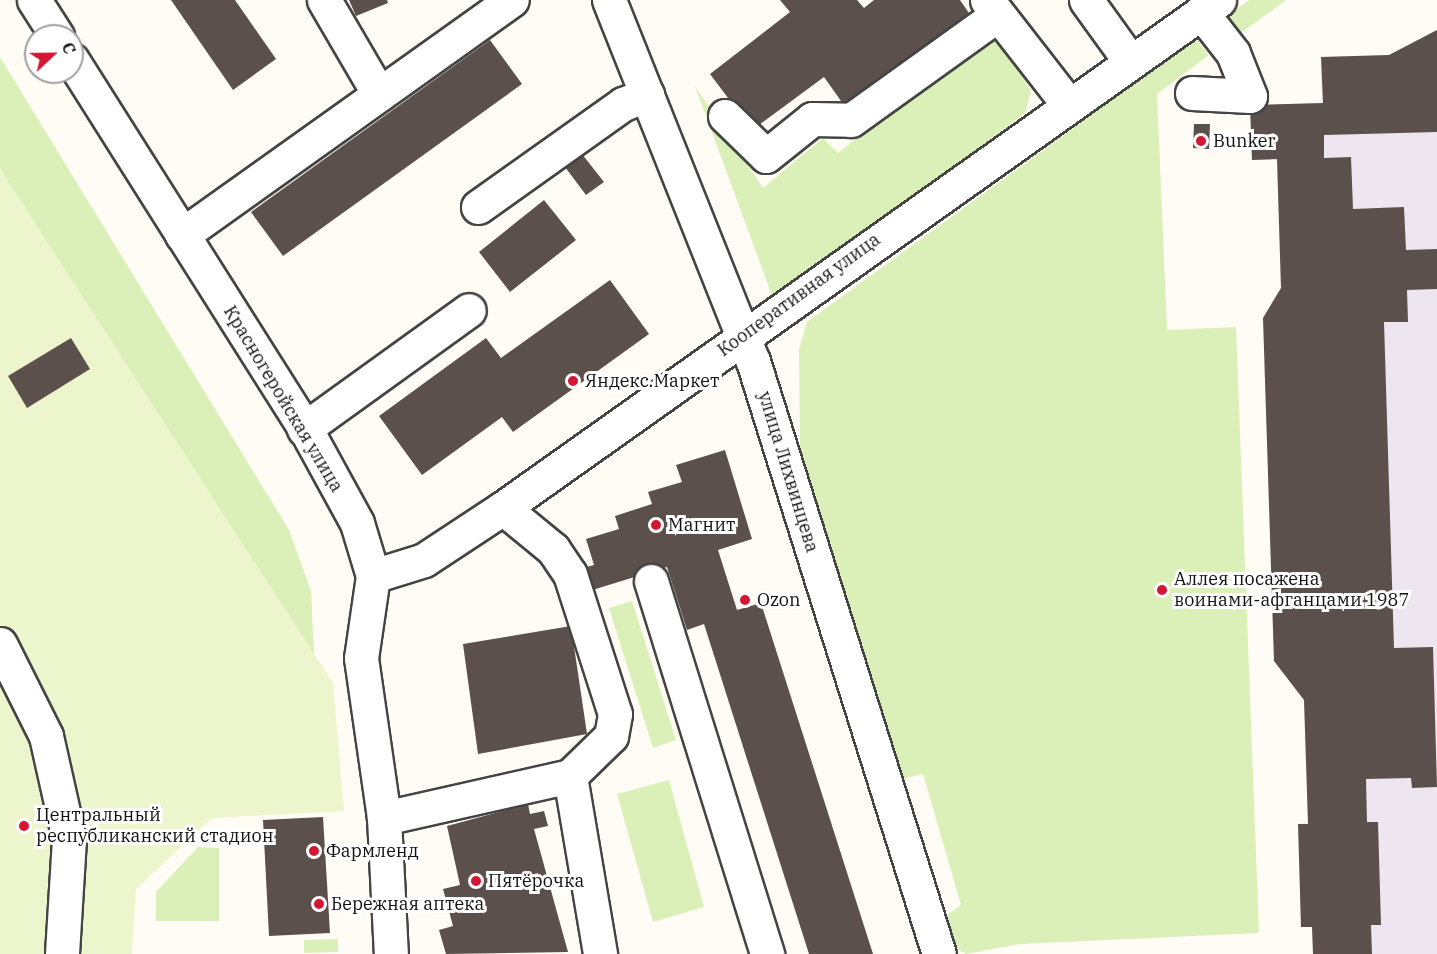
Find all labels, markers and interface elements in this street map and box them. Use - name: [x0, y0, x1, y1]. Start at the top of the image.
- north arrow: [24, 24, 84, 84]
- text: С: [58, 39, 80, 57]
- place label: Bunker: [1213, 130, 1275, 152]
- marker: Bunker: [1194, 134, 1208, 148]
- street label: Кооперативная улица: [714, 229, 884, 361]
- street label: Красногеройская улица: [219, 302, 347, 496]
- place label: Яндекс.Маркет: [585, 370, 719, 392]
- marker: Яндекс.Маркет: [566, 374, 580, 388]
- street label: улица Лихвинцева: [753, 389, 823, 555]
- place label: Магнит: [668, 514, 735, 536]
- marker: Магнит: [649, 518, 663, 532]
- place label: Аллея посажена воинами-афганцами 1987: [1174, 569, 1409, 612]
- marker: Аллея посажена воинами-афганцами 1987: [1155, 583, 1169, 597]
- place label: Ozon: [757, 589, 801, 611]
- marker: Ozon: [738, 593, 752, 607]
- place label: Центральный республиканский стадион: [36, 805, 274, 848]
- marker: Центральный республиканский стадион: [17, 819, 31, 833]
- place label: Фармленд: [326, 840, 419, 862]
- marker: Фармленд: [307, 844, 321, 858]
- place label: Пятёрочка: [488, 870, 584, 892]
- marker: Пятёрочка: [469, 874, 483, 888]
- place label: Бережная аптека: [331, 893, 484, 915]
- marker: Бережная аптека: [312, 897, 326, 911]

